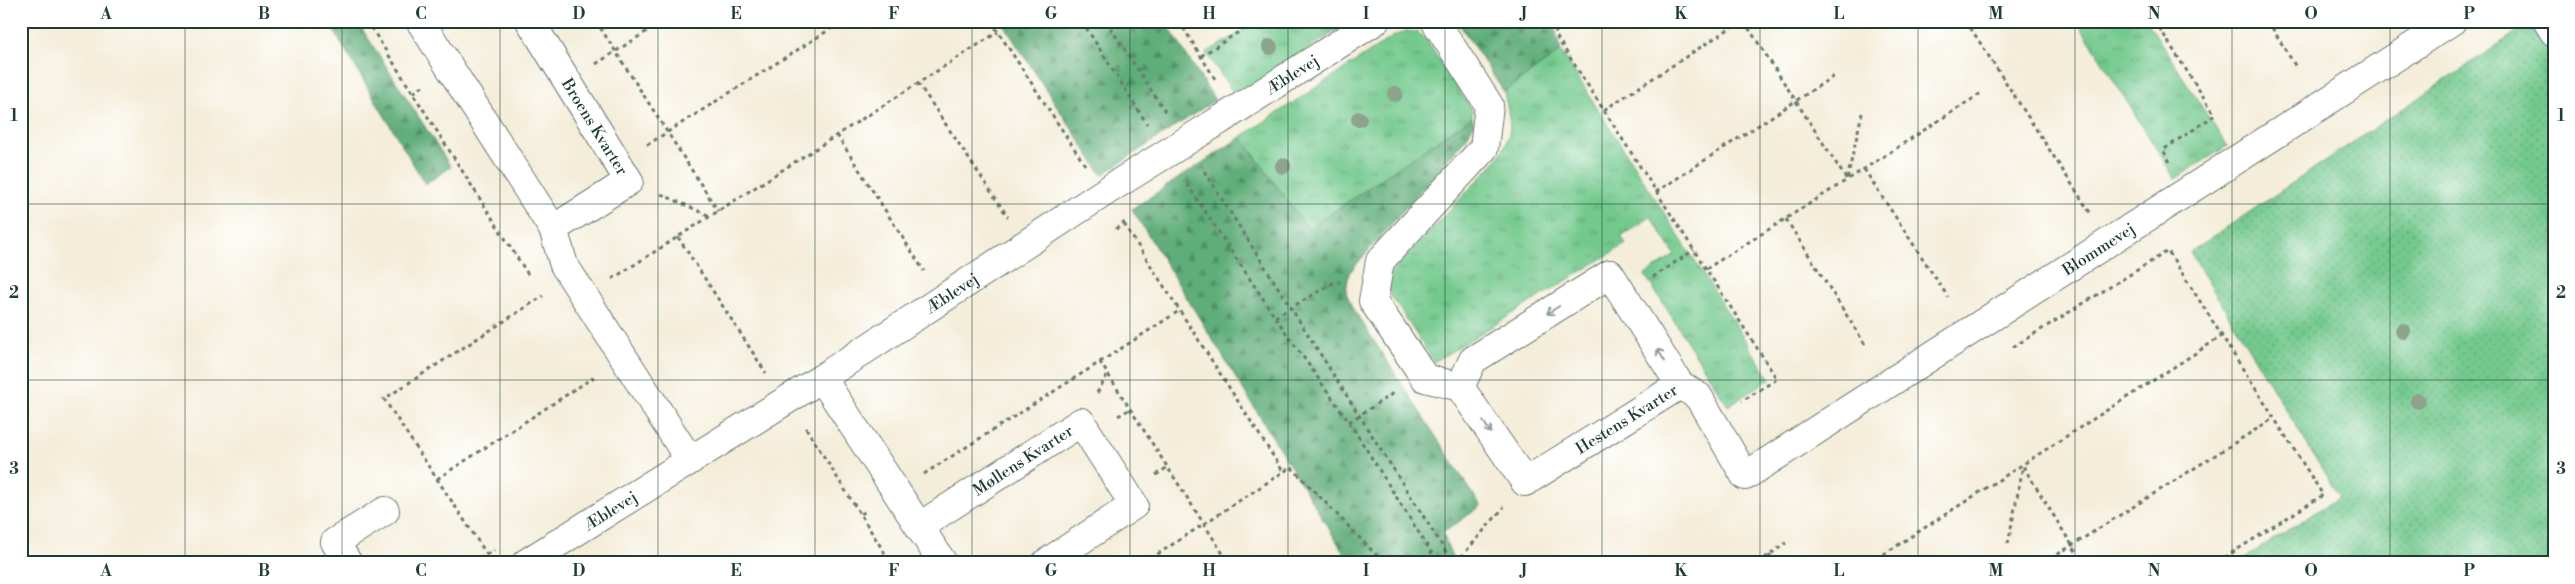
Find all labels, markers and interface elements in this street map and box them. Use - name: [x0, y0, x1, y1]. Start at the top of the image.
- text: A: [99, 4, 112, 24]
- text: B: [258, 4, 270, 24]
- text: C: [415, 4, 427, 24]
- text: D: [573, 4, 586, 24]
- text: E: [730, 4, 742, 24]
- text: F: [888, 4, 900, 24]
- text: G: [1045, 4, 1058, 24]
- text: H: [1202, 4, 1216, 24]
- text: I: [1363, 4, 1369, 24]
- text: J: [1519, 4, 1527, 24]
- text: K: [1675, 4, 1689, 24]
- text: L: [1834, 4, 1845, 24]
- text: M: [1989, 4, 2004, 24]
- text: N: [2148, 4, 2161, 24]
- text: O: [2304, 4, 2318, 24]
- text: P: [2463, 4, 2475, 24]
- street label: Æblevej: [1262, 51, 1323, 100]
- street label: Broens Kvarter: [556, 74, 632, 179]
- text: 1: [10, 106, 18, 126]
- text: 1: [2557, 106, 2565, 126]
- street label: Blommevej: [2058, 219, 2139, 281]
- street label: Æblevej: [922, 269, 982, 318]
- text: 2: [9, 283, 19, 303]
- text: 2: [2556, 283, 2566, 303]
- one-way arrow: [1547, 305, 1561, 315]
- one-way arrow: [1656, 348, 1666, 362]
- street label: Hestens Kvarter: [1572, 380, 1682, 459]
- one-way arrow: [1482, 420, 1492, 434]
- street label: Møllens Kvarter: [969, 421, 1077, 500]
- text: 3: [9, 459, 19, 479]
- text: 3: [2556, 459, 2566, 479]
- street label: Æblevej: [580, 487, 641, 536]
- text: A: [99, 561, 112, 581]
- text: B: [258, 561, 270, 581]
- text: C: [415, 561, 427, 581]
- text: D: [573, 561, 586, 581]
- text: E: [730, 561, 742, 581]
- text: F: [888, 561, 900, 581]
- text: G: [1045, 561, 1058, 581]
- text: H: [1202, 561, 1216, 581]
- text: I: [1363, 561, 1369, 581]
- text: J: [1519, 561, 1527, 581]
- text: K: [1675, 561, 1689, 581]
- text: L: [1834, 561, 1845, 581]
- text: M: [1989, 561, 2004, 581]
- text: N: [2148, 561, 2161, 581]
- text: O: [2304, 561, 2318, 581]
- text: P: [2463, 561, 2475, 581]

